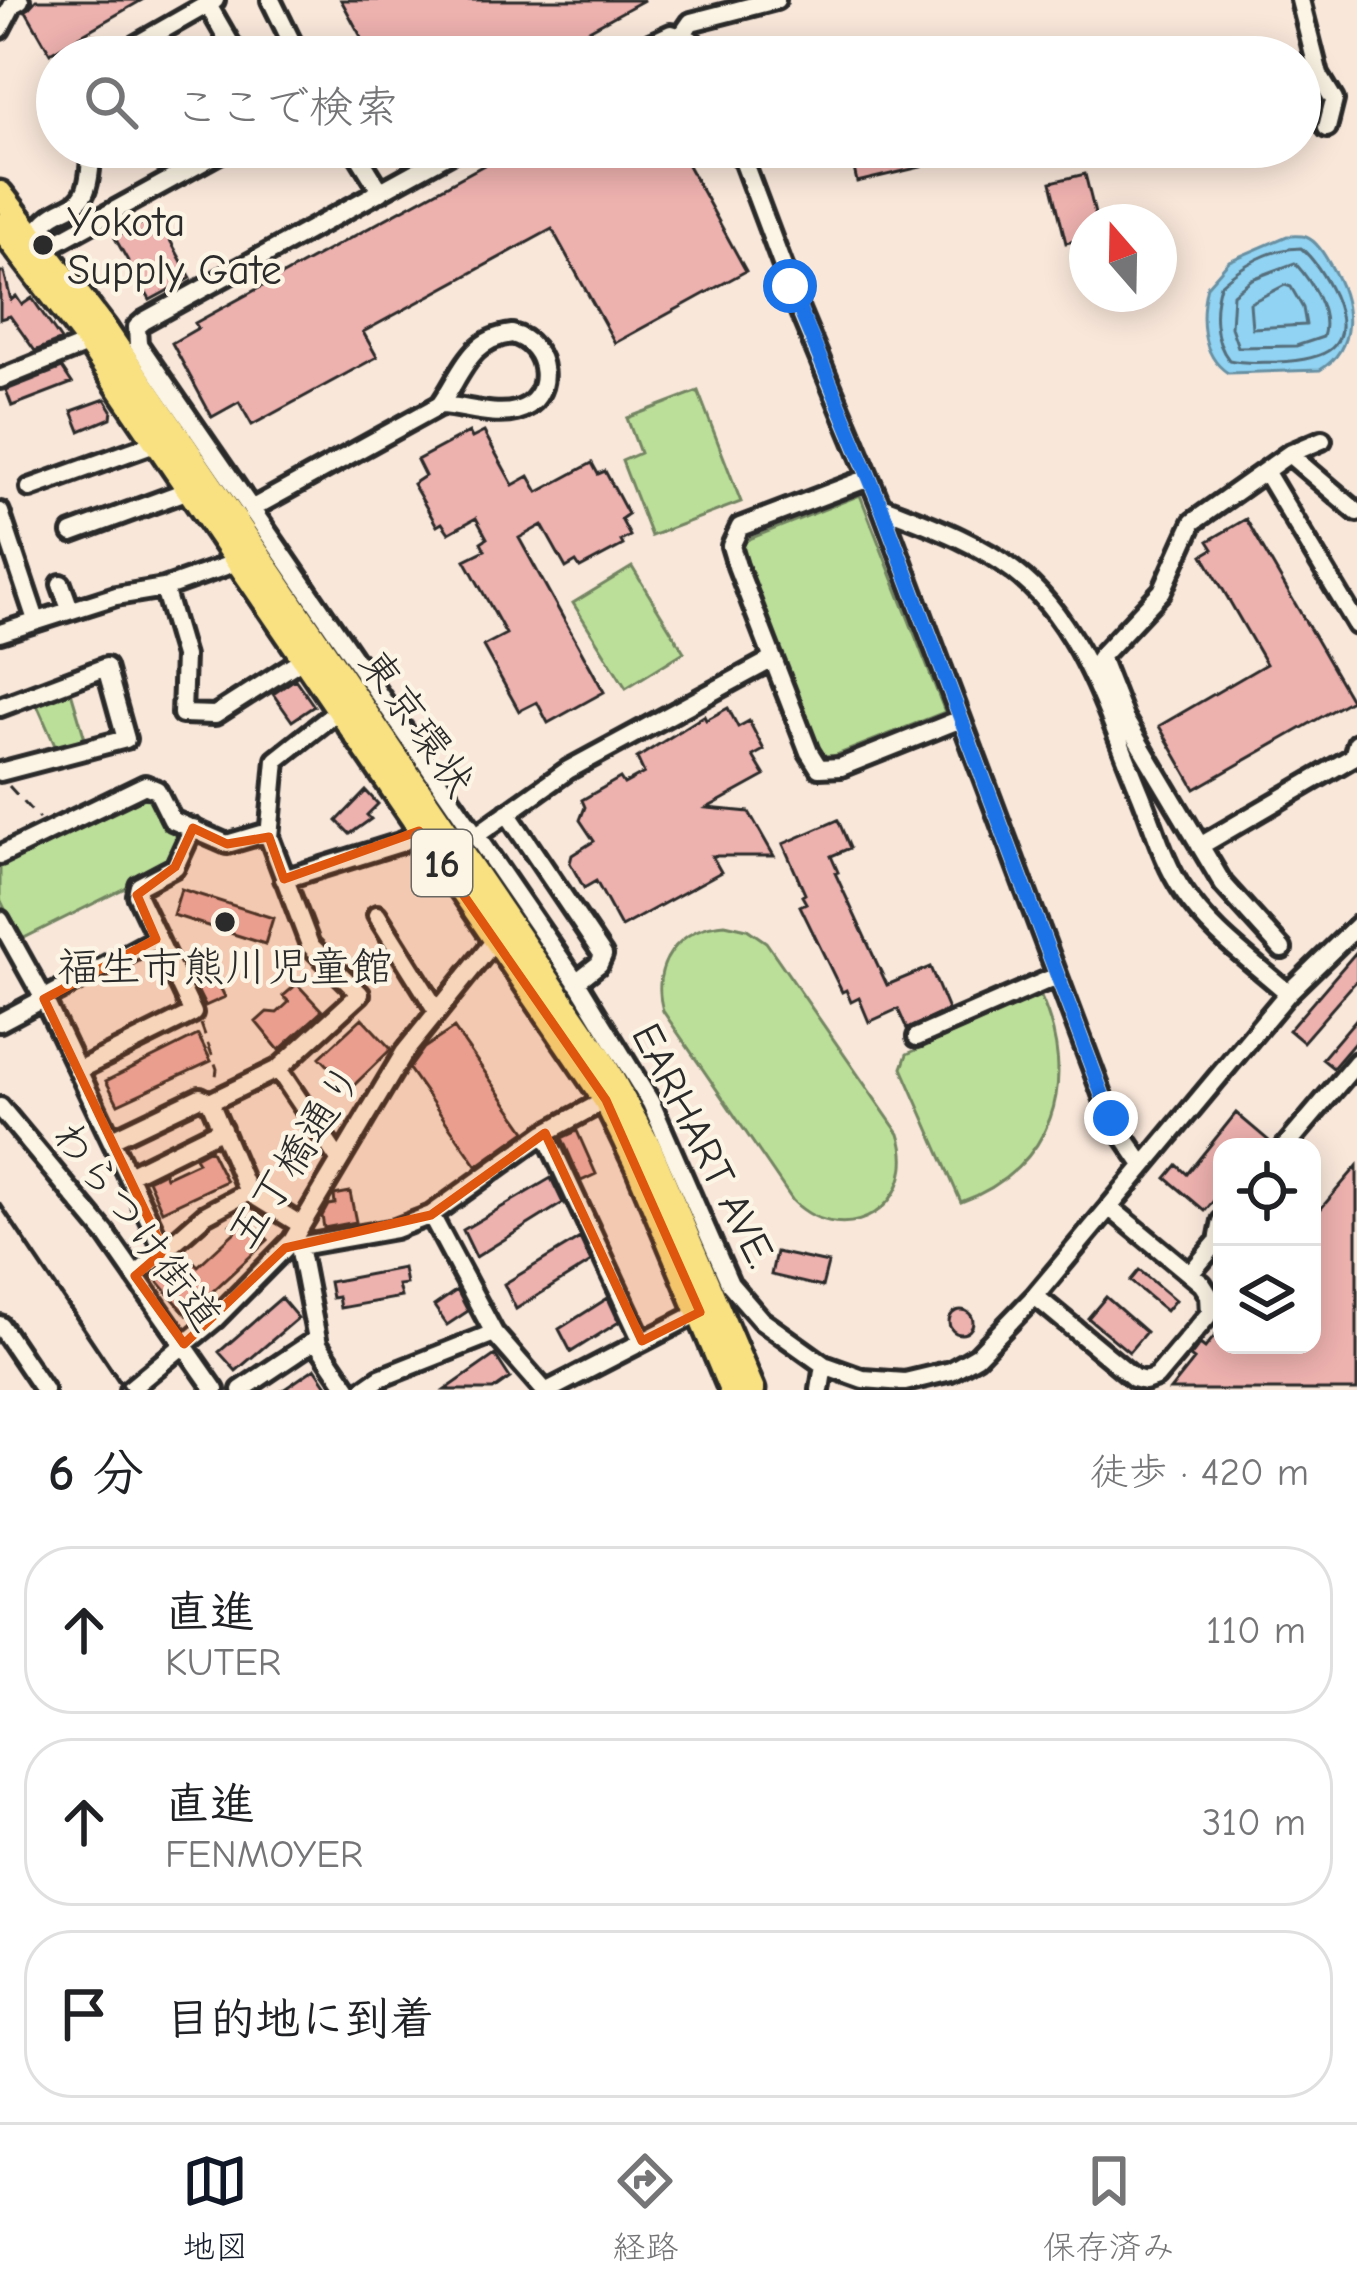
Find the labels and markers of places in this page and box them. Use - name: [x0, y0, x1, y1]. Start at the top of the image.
- place label: Yokota Supply Gate: [67, 198, 282, 295]
- marker: Yokota Supply Gate: [30, 232, 56, 258]
- marker: 福生市熊川児童館: [212, 909, 238, 935]
- place label: 福生市熊川児童館: [57, 943, 393, 992]

